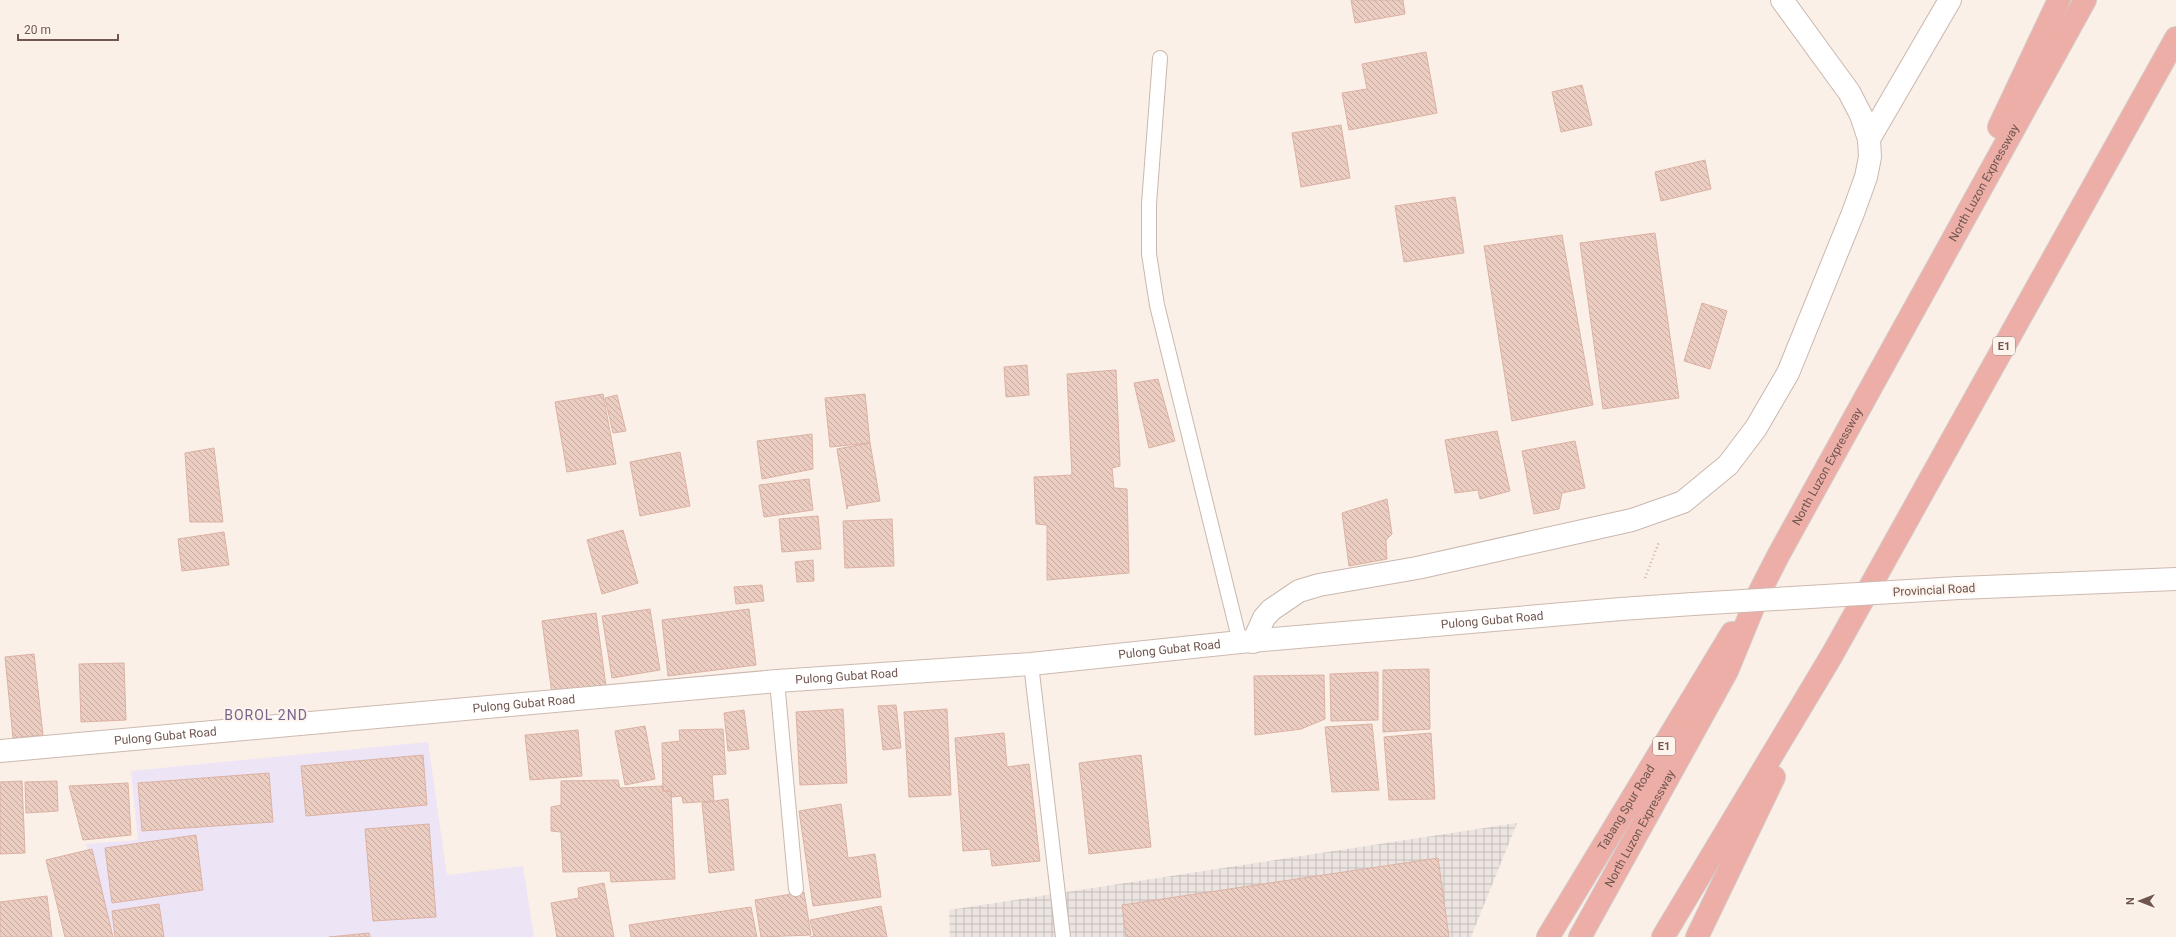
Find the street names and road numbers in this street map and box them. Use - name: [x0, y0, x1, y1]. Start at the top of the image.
- street label: North Luzon Expressway: [1946, 122, 2022, 244]
- road number: E1: [1993, 337, 2015, 355]
- street label: North Luzon Expressway: [1789, 405, 1865, 528]
- street label: Provincial Road: [1892, 581, 1976, 599]
- street label: Pulong Gubat Road: [1440, 609, 1544, 632]
- street label: Pulong Gubat Road: [1118, 637, 1221, 662]
- street label: Pulong Gubat Road: [795, 666, 899, 687]
- street label: Pulong Gubat Road: [472, 692, 576, 715]
- street label: Pulong Gubat Road: [113, 725, 217, 748]
- road number: E1: [1653, 737, 1675, 755]
- street label: Tabang Spur Road: [1595, 762, 1658, 853]
- street label: North Luzon Expressway: [1602, 767, 1678, 890]

